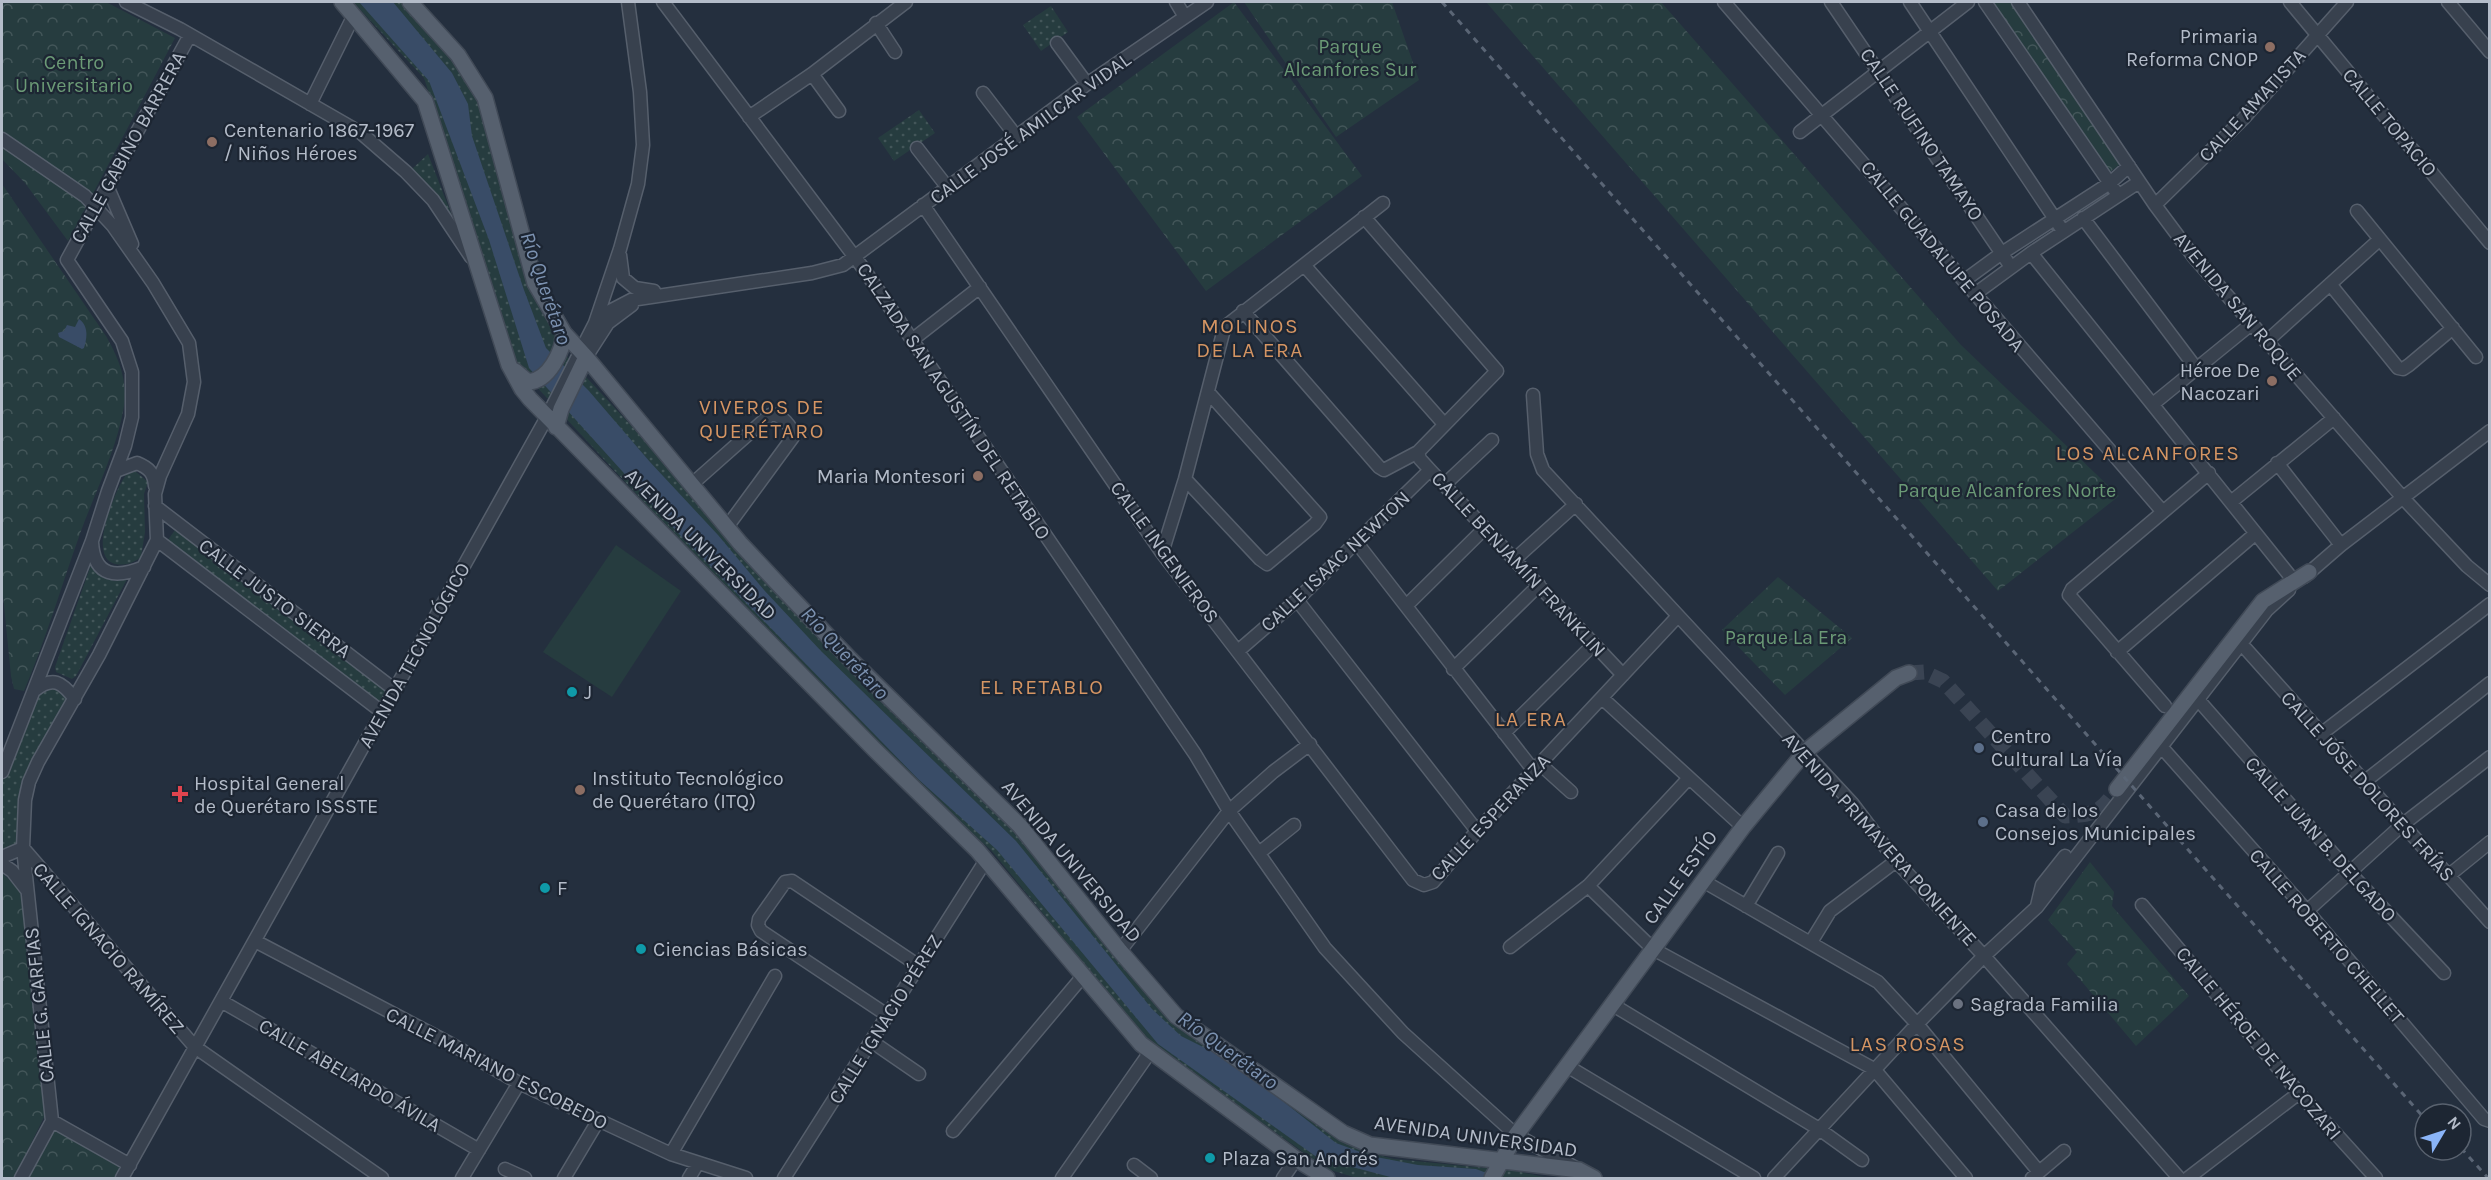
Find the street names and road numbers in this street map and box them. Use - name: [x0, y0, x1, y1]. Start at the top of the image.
- street label: CALLE RUFINO TAMAYO: [1855, 44, 1988, 225]
- street label: CALLE AMATISTA: [2194, 44, 2311, 167]
- street label: CALLE GABINO BARRERA: [66, 47, 191, 247]
- street label: CALLE JOSÉ AMILCAR VIDAL: [925, 47, 1136, 209]
- street label: CALLE TOPACIO: [2338, 64, 2441, 181]
- street label: CALLE GUADALUPE POSADA: [1856, 156, 2029, 357]
- street label: AVENIDA SAN ROQUE: [2169, 227, 2306, 385]
- street label: CALZADA SAN AGUSTÍN DEL RETABLO: [852, 258, 1056, 544]
- street label: AVENIDA UNIVERSIDAD: [620, 464, 781, 625]
- street label: CALLE BENJAMÍN FRANKLIN: [1427, 466, 1611, 662]
- street label: CALLE INGENIEROS: [1105, 477, 1224, 628]
- street label: CALLE ISAAC NEWTON: [1256, 486, 1415, 636]
- street label: CALLE JUSTO SIERRA: [194, 534, 355, 663]
- street label: AVENIDA TECNOLÓGICO: [353, 558, 475, 752]
- street label: CALLE JÓSE DOLORES FRÍAS: [2276, 686, 2460, 886]
- street label: AVENIDA PRIMAVERA PONIENTE: [1778, 728, 1982, 951]
- street label: CALLE ESPERANZA: [1426, 749, 1555, 885]
- street label: CALLE JUAN B. DELGADO: [2240, 752, 2401, 927]
- street label: AVENIDA UNIVERSIDAD: [997, 775, 1146, 947]
- street label: CALLE ESTÍO: [1638, 825, 1722, 929]
- street label: CALLE ROBERTO CHELLET: [2244, 844, 2409, 1028]
- street label: CALLE IGNACIO RAMÍREZ: [28, 857, 190, 1039]
- street label: CALLE G. GARFIAS: [20, 926, 59, 1084]
- street label: CALLE IGNACIO PÉREZ: [823, 930, 947, 1108]
- street label: CALLE HÉROE DE NACOZARI: [2171, 941, 2347, 1145]
- street label: CALLE MARIANO ESCOBEDO: [382, 1002, 612, 1134]
- street label: CALLE ABELARDO ÁVILA: [255, 1013, 445, 1137]
- street label: AVENIDA UNIVERSIDAD: [1373, 1111, 1579, 1162]

